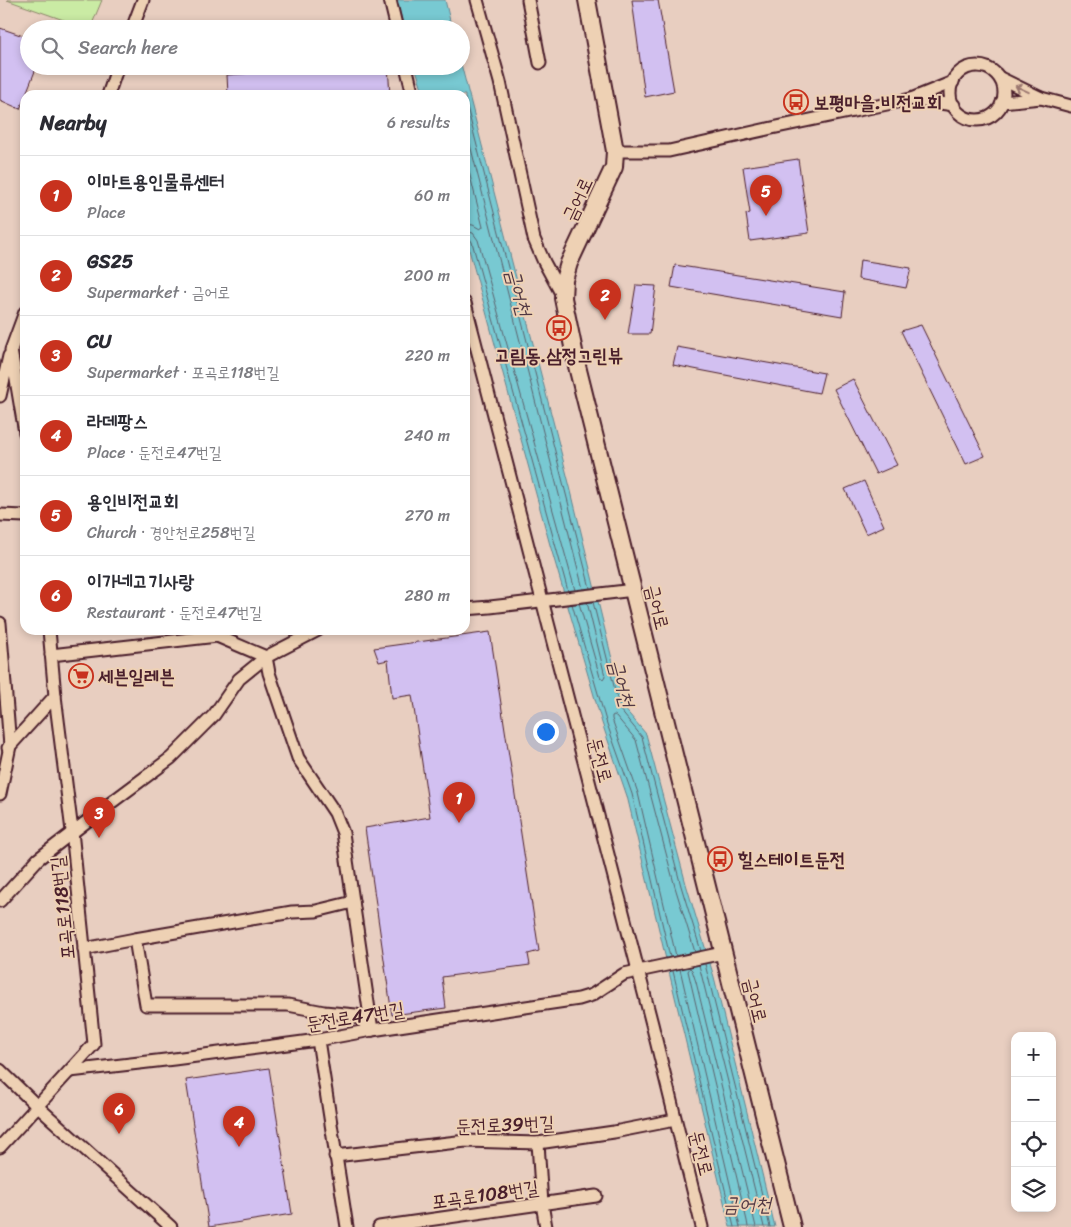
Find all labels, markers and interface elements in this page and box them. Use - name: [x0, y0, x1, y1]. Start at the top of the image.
- search box: [20, 20, 470, 75]
- text: Search here: [78, 31, 178, 64]
- icon: search: [38, 34, 66, 62]
- one-way arrow: [1015, 83, 1030, 93]
- place label: 보평마을.비전교회: [814, 86, 942, 119]
- bus stop icon: 보평마을.비전교회: [783, 89, 809, 115]
- text: Nearby: [40, 104, 106, 142]
- text: 6 results: [387, 108, 450, 137]
- text: 이마트용인물류센터: [87, 165, 225, 198]
- street label: 금어로: [553, 171, 602, 227]
- pin: 5: [750, 175, 782, 216]
- text: 1: [53, 181, 59, 210]
- text: 60 m: [414, 181, 450, 210]
- text: Place: [87, 198, 126, 227]
- text: GS25: [87, 245, 133, 278]
- text: 2: [51, 261, 61, 290]
- text: 200 m: [404, 261, 450, 290]
- water label: 금어천: [495, 264, 542, 322]
- text: Supermarket · 금어로: [87, 278, 230, 307]
- pin: 2: [589, 279, 621, 320]
- bus stop icon: 고림동.삼정그린뷰: [546, 315, 572, 341]
- text: CU: [87, 325, 111, 358]
- place label: 고림동.삼정그린뷰: [495, 339, 623, 372]
- text: 3: [52, 341, 60, 370]
- text: 220 m: [405, 341, 450, 370]
- text: Supermarket · 포곡로118번길: [87, 358, 279, 387]
- text: 라데팡스: [87, 405, 148, 438]
- text: 4: [51, 421, 61, 450]
- text: 240 m: [404, 421, 450, 450]
- text: Place · 둔전로47번길: [87, 438, 222, 467]
- text: 용인비전교회: [87, 485, 179, 518]
- text: 5: [51, 501, 61, 530]
- text: 270 m: [405, 501, 450, 530]
- text: Church · 경안천로258번길: [87, 518, 255, 547]
- text: 이가네고기사랑: [87, 565, 194, 598]
- text: 6: [51, 581, 61, 610]
- text: 280 m: [405, 581, 450, 610]
- street label: 금어로: [636, 581, 679, 633]
- text: Restaurant · 둔전로47번길: [87, 598, 262, 627]
- water label: 금어천: [598, 655, 645, 713]
- place label: 세븐일레븐: [98, 660, 174, 693]
- supermarket icon: 세븐일레븐: [68, 663, 94, 689]
- your location: [533, 719, 559, 745]
- street label: 둔전로: [579, 734, 622, 787]
- pin: 1: [443, 782, 475, 823]
- pin: 3: [83, 797, 115, 838]
- place label: 힐스테이트둔전: [738, 843, 845, 876]
- bus stop icon: 힐스테이트둔전: [707, 846, 733, 872]
- street label: 포곡로118번길: [41, 854, 84, 961]
- street label: 금어로: [734, 974, 777, 1026]
- street label: 둔전로47번길: [304, 992, 407, 1041]
- map controls: [1011, 1032, 1056, 1212]
- button: +: [1011, 1032, 1056, 1077]
- button: −: [1011, 1077, 1056, 1122]
- pin: 6: [103, 1093, 135, 1134]
- pin: 4: [223, 1106, 255, 1147]
- street label: 둔전로39번길: [455, 1106, 555, 1143]
- button: locate: [1011, 1122, 1056, 1167]
- street label: 둔전로: [680, 1127, 723, 1179]
- button: layers: [1011, 1167, 1056, 1212]
- street label: 포곡로108번길: [429, 1171, 541, 1218]
- water label: 금어천: [723, 1187, 773, 1222]

